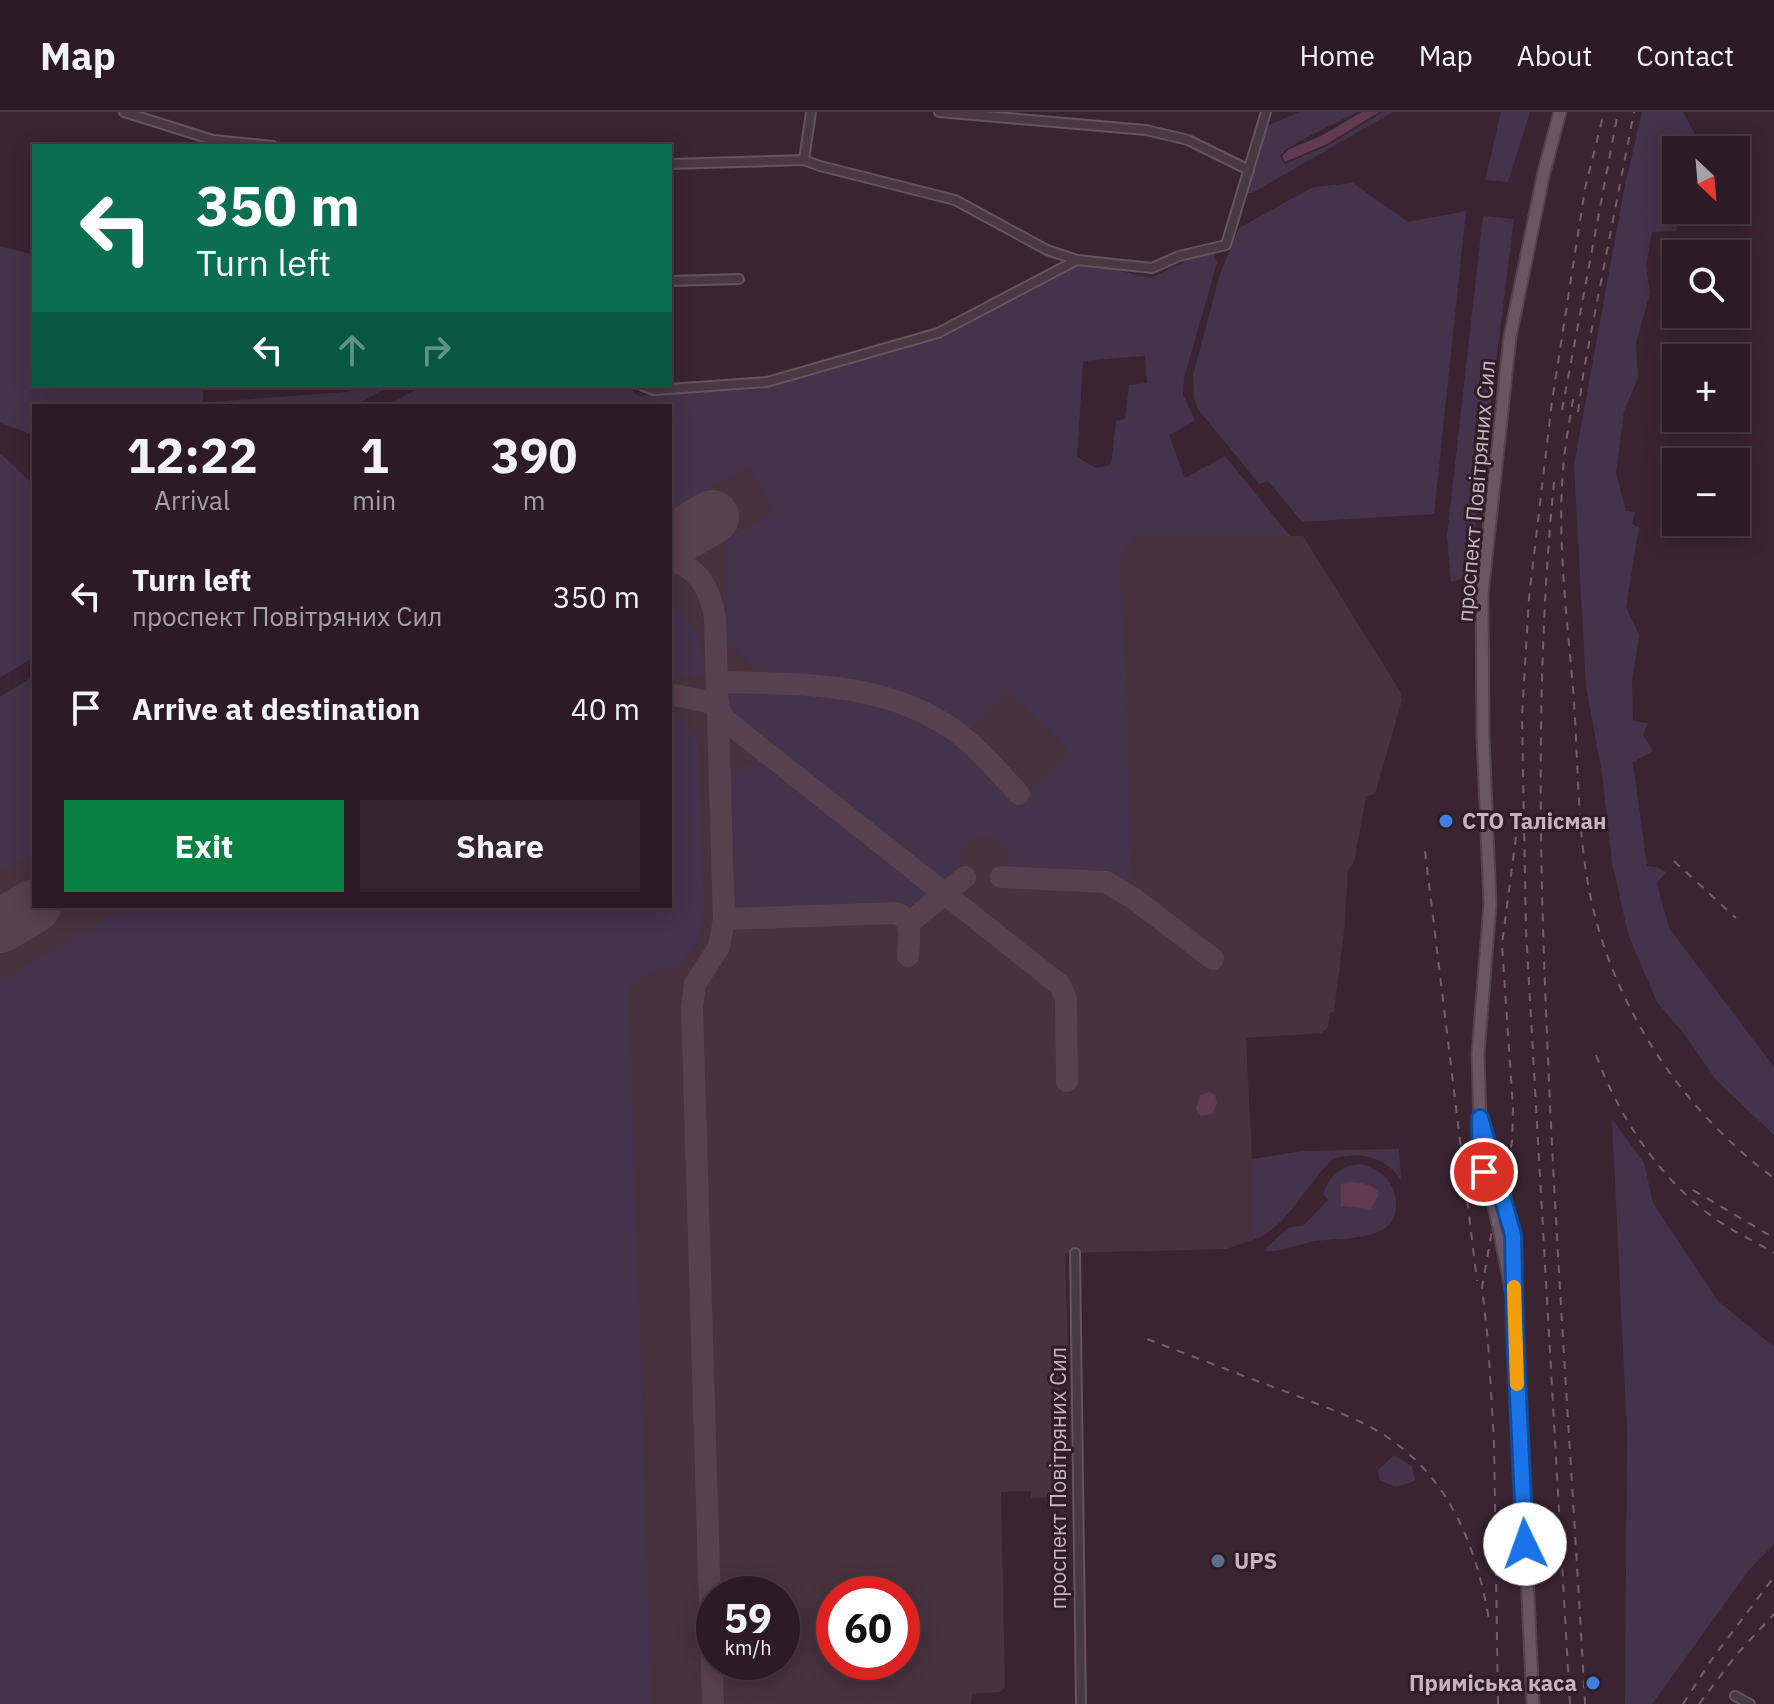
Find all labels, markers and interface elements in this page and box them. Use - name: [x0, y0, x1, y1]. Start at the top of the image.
- text: Map: [40, 31, 116, 80]
- text: Home: [1299, 37, 1375, 74]
- text: Map: [1419, 37, 1473, 74]
- text: About: [1517, 37, 1592, 74]
- text: Contact: [1636, 37, 1734, 74]
- north arrow: [1662, 136, 1750, 224]
- map controls: [1662, 136, 1750, 536]
- text: 350 m: [196, 169, 360, 241]
- icon: left: [64, 176, 168, 280]
- text: Turn left: [196, 239, 331, 286]
- button: search: [1662, 240, 1750, 328]
- icon: left: [246, 328, 290, 372]
- icon: ahead: [330, 328, 374, 372]
- icon: right: [414, 328, 458, 372]
- button: +: [1662, 344, 1750, 432]
- street label: проспект Повітряних Сил: [1450, 359, 1501, 623]
- text: 12:22: [127, 424, 258, 486]
- text: 1: [360, 424, 389, 486]
- text: 390: [491, 424, 577, 486]
- button: −: [1662, 448, 1750, 536]
- text: Arrival: [154, 483, 230, 517]
- text: min: [352, 483, 396, 517]
- text: m: [523, 483, 545, 517]
- text: Turn left: [132, 560, 251, 599]
- icon: left: [64, 574, 108, 618]
- text: 350 m: [553, 577, 640, 616]
- text: проспект Повітряних Сил: [132, 599, 442, 633]
- icon: arrive: [64, 686, 108, 730]
- text: Arrive at destination: [132, 689, 420, 728]
- text: 40 m: [571, 689, 640, 728]
- button: Exit: [64, 800, 344, 892]
- button: Share: [360, 800, 640, 892]
- place label: СТО Талісман: [1462, 806, 1606, 835]
- marker: СТО Талісман: [1437, 812, 1455, 830]
- pin: [1450, 1138, 1518, 1206]
- icon: arrive: [1462, 1150, 1506, 1194]
- street label: проспект Повітряних Сил: [1043, 1347, 1072, 1609]
- position arrow: [1483, 1502, 1567, 1586]
- place label: UPS: [1234, 1546, 1277, 1575]
- marker: UPS: [1209, 1552, 1227, 1570]
- speed limit sign: 60: [816, 1576, 920, 1680]
- text: 59: [724, 1592, 772, 1644]
- text: km/h: [724, 1634, 772, 1661]
- place label: Приміська каса: [1409, 1668, 1577, 1697]
- marker: Приміська каса: [1584, 1674, 1602, 1692]

